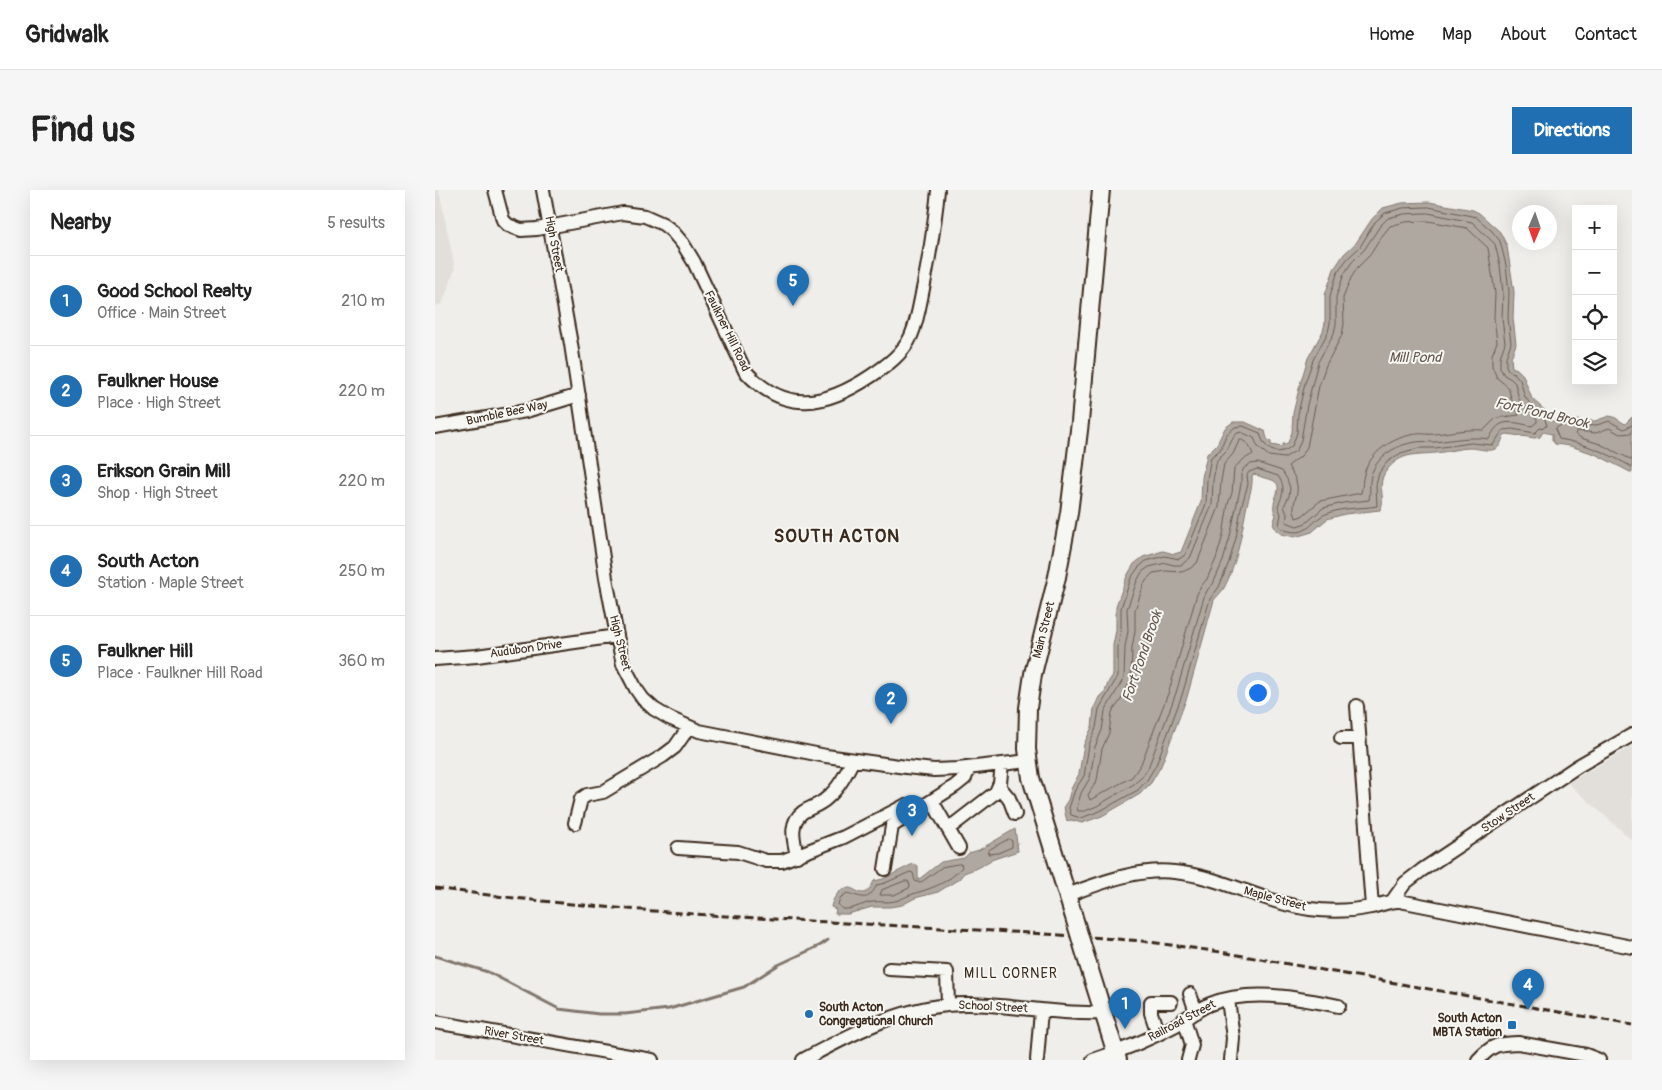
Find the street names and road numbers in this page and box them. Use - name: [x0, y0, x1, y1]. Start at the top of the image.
- street label: High Street: [541, 215, 567, 273]
- street label: Faulkner Hill Road: [701, 288, 753, 374]
- street label: Bumble Bee Way: [465, 397, 549, 429]
- street label: Main Street: [1030, 600, 1058, 660]
- street label: High Street: [606, 614, 634, 672]
- street label: Audubon Drive: [489, 637, 563, 661]
- street label: Stow Street: [1478, 790, 1538, 836]
- street label: Maple Street: [1242, 883, 1308, 915]
- street label: Railroad Street: [1146, 997, 1219, 1045]
- street label: School Street: [958, 998, 1028, 1016]
- street label: River Street: [483, 1023, 545, 1049]

